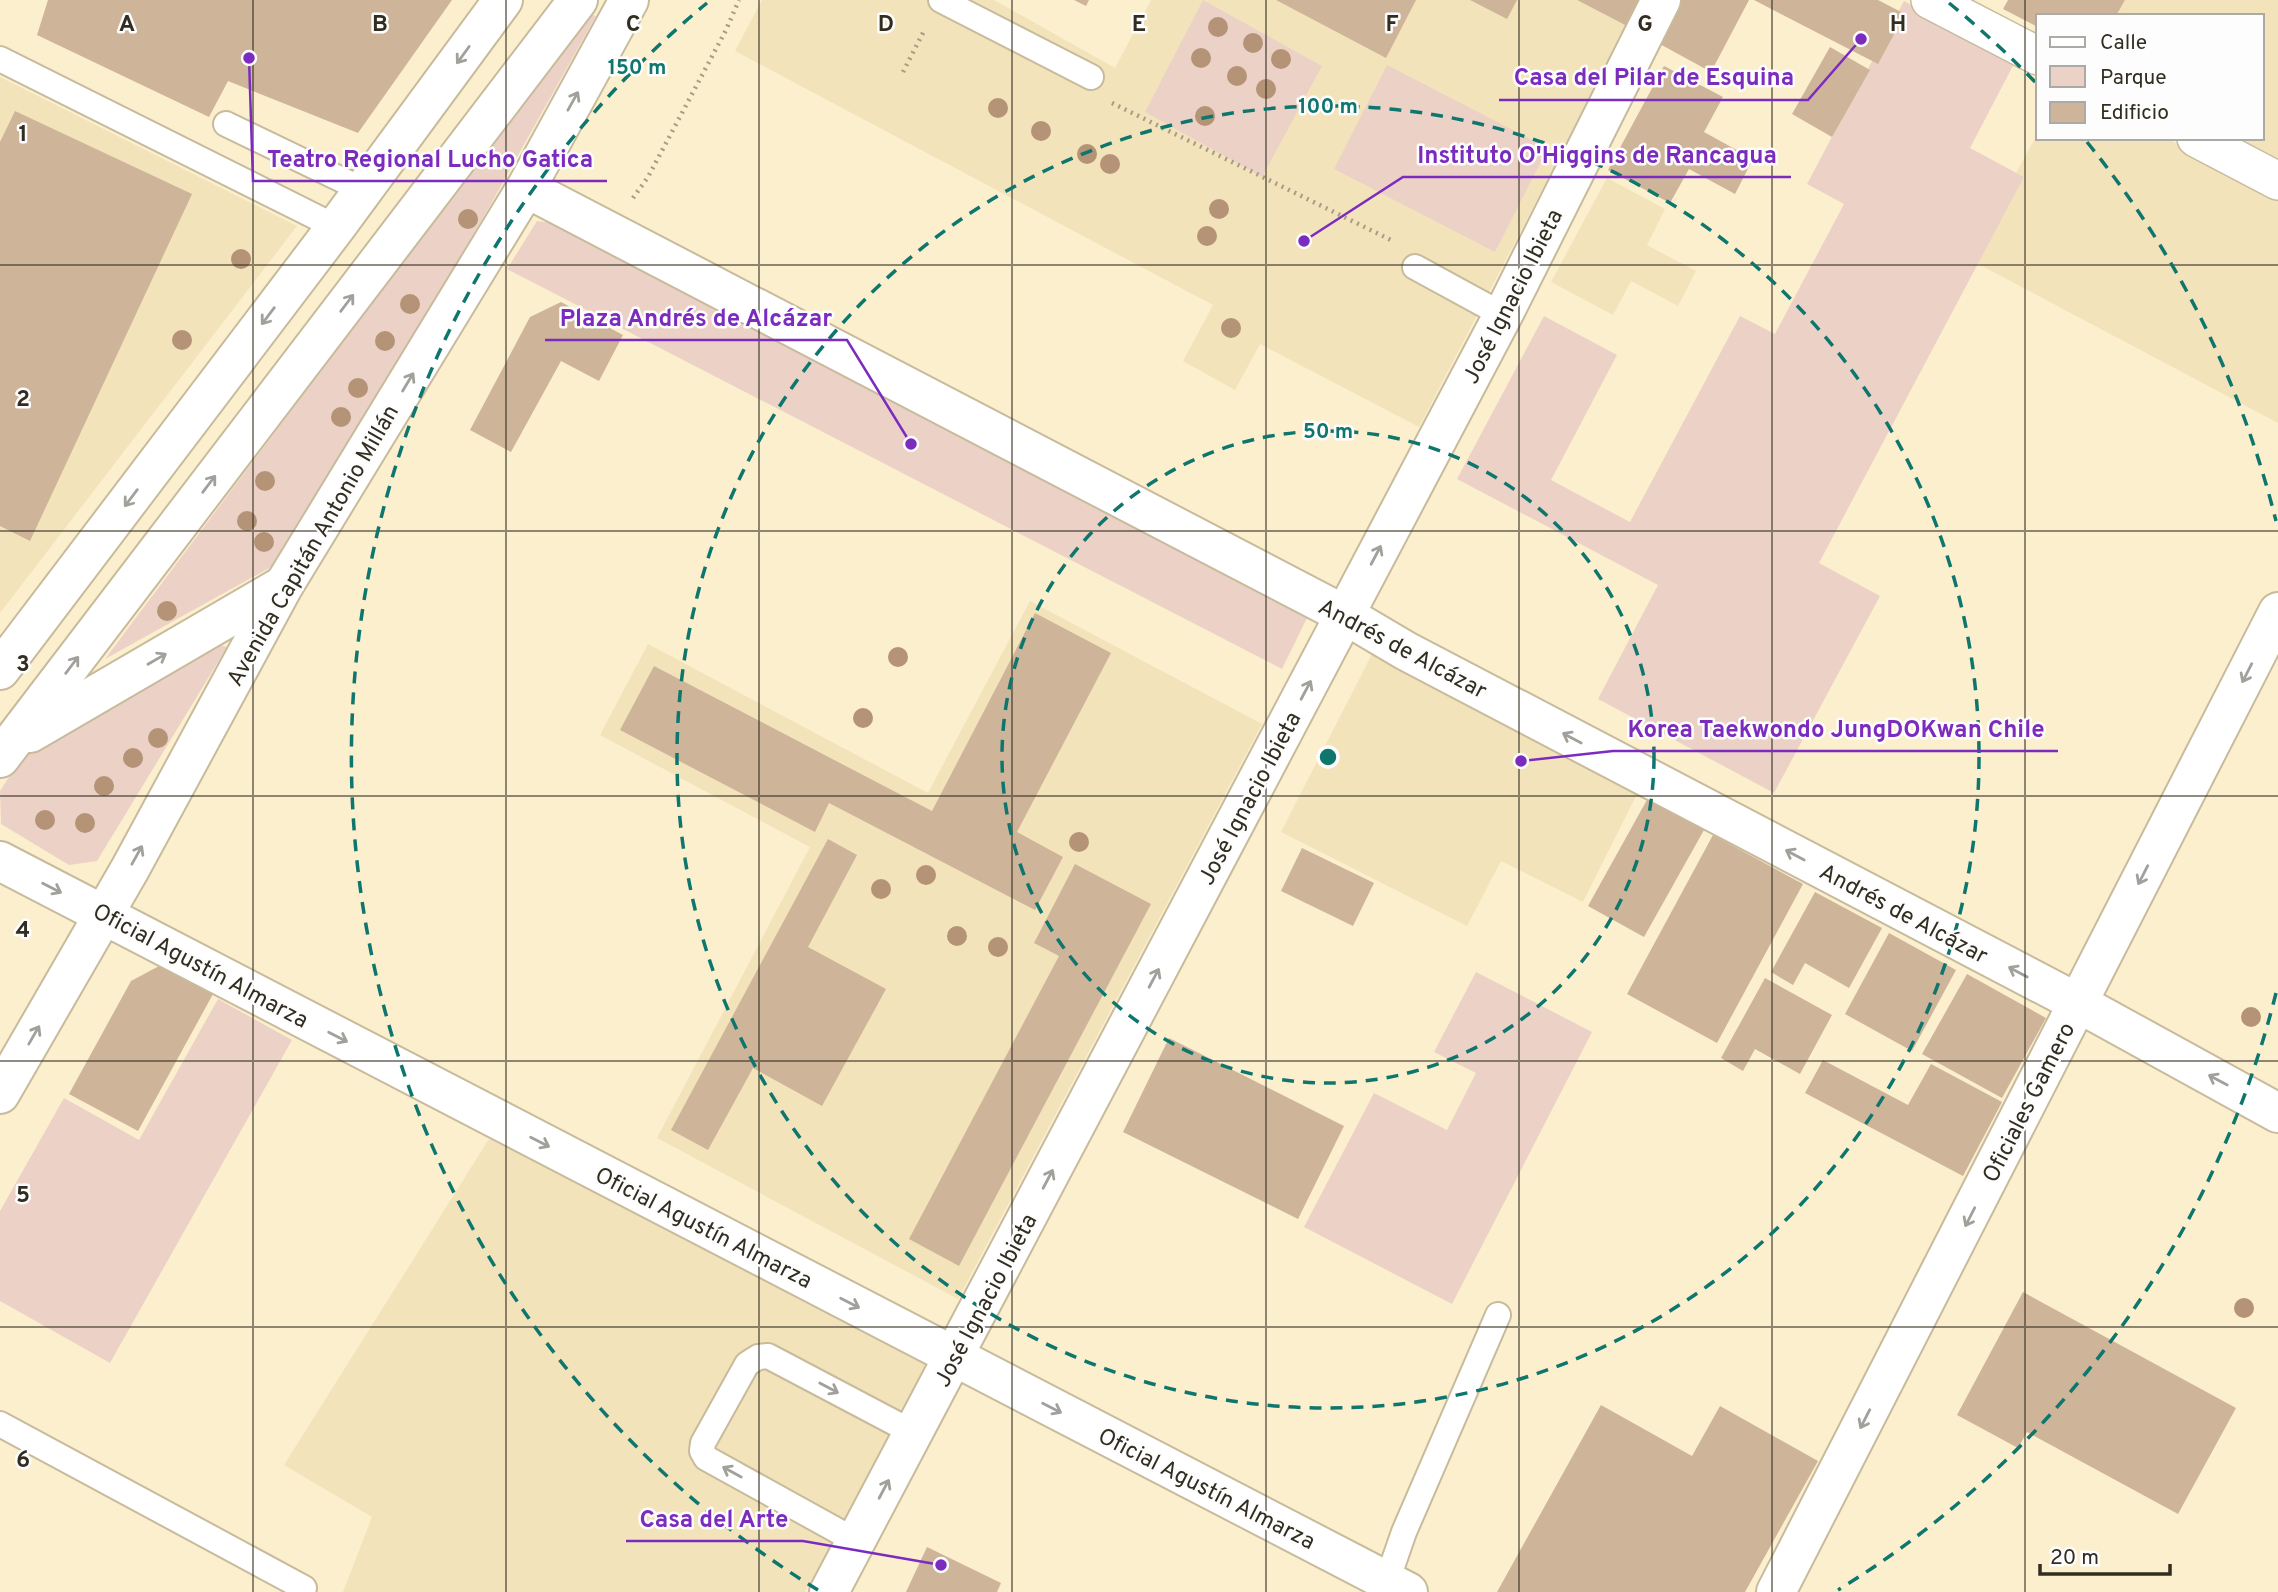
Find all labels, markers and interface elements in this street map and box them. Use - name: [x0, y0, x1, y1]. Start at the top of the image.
- text: A: [119, 11, 135, 40]
- text: B: [372, 11, 388, 40]
- text: C: [626, 11, 640, 40]
- text: D: [878, 11, 894, 40]
- text: E: [1132, 11, 1146, 40]
- text: F: [1385, 11, 1399, 40]
- text: G: [1637, 11, 1653, 40]
- text: H: [1890, 11, 1906, 40]
- legend: [2036, 14, 2264, 140]
- text: Calle: [2100, 30, 2147, 57]
- one-way arrow: [455, 45, 470, 64]
- text: 150 m: [608, 55, 666, 82]
- callout: Casa del Pilar de Esquina: [1499, 55, 1808, 100]
- text: Casa del Pilar de Esquina: [1514, 64, 1794, 94]
- text: Parque: [2100, 65, 2167, 92]
- one-way arrow: [567, 92, 581, 112]
- text: 100 m: [1298, 94, 1358, 121]
- text: Edificio: [2100, 100, 2169, 127]
- text: 1: [18, 121, 28, 150]
- callout: Instituto O'Higgins de Rancagua: [1403, 132, 1791, 177]
- callout: Teatro Regional Lucho Gatica: [253, 136, 607, 181]
- text: Instituto O'Higgins de Rancagua: [1417, 142, 1777, 172]
- text: Teatro Regional Lucho Gatica: [267, 146, 593, 176]
- street label: José Ignacio Ibieta: [1458, 205, 1571, 389]
- one-way arrow: [340, 295, 355, 313]
- callout: Plaza Andrés de Alcázar: [545, 295, 847, 340]
- text: Plaza Andrés de Alcázar: [560, 305, 832, 335]
- one-way arrow: [261, 307, 276, 325]
- one-way arrow: [401, 372, 415, 392]
- text: 2: [16, 386, 30, 415]
- street label: Avenida Capitán Antonio Millán: [222, 400, 407, 692]
- text: 50 m: [1303, 419, 1353, 446]
- one-way arrow: [202, 476, 217, 494]
- one-way arrow: [124, 488, 139, 507]
- one-way arrow: [1370, 545, 1384, 566]
- street label: Andrés de Alcázar: [1313, 594, 1491, 707]
- text: 3: [16, 651, 30, 680]
- one-way arrow: [146, 652, 166, 666]
- one-way arrow: [64, 657, 79, 675]
- one-way arrow: [2239, 662, 2253, 683]
- one-way arrow: [1299, 680, 1313, 701]
- callout: Korea Taekwondo JungDOKwan Chile: [1613, 706, 2058, 751]
- street label: José Ignacio Ibieta: [1193, 707, 1309, 891]
- text: Korea Taekwondo JungDOKwan Chile: [1627, 716, 2045, 746]
- one-way arrow: [1562, 730, 1582, 744]
- centre of rings: [1316, 745, 1340, 769]
- one-way arrow: [130, 846, 144, 866]
- one-way arrow: [1785, 848, 1806, 861]
- street label: Andrés de Alcázar: [1814, 859, 1992, 972]
- one-way arrow: [2135, 864, 2149, 885]
- one-way arrow: [41, 882, 62, 895]
- street label: Oficial Agustín Almarza: [87, 898, 313, 1036]
- text: 4: [16, 917, 30, 946]
- one-way arrow: [2008, 965, 2029, 978]
- one-way arrow: [1148, 968, 1161, 989]
- street label: Oficiales Gamero: [1977, 1018, 2083, 1188]
- one-way arrow: [27, 1026, 41, 1046]
- one-way arrow: [327, 1031, 348, 1044]
- one-way arrow: [2208, 1073, 2229, 1087]
- one-way arrow: [529, 1135, 549, 1149]
- street label: Oficial Agustín Almarza: [589, 1162, 816, 1297]
- one-way arrow: [1042, 1169, 1056, 1190]
- text: 5: [16, 1182, 30, 1211]
- one-way arrow: [1962, 1206, 1976, 1227]
- street label: José Ignacio Ibieta: [929, 1209, 1045, 1393]
- one-way arrow: [839, 1297, 860, 1311]
- one-way arrow: [818, 1382, 839, 1396]
- one-way arrow: [1041, 1402, 1062, 1415]
- one-way arrow: [1858, 1409, 1872, 1429]
- street label: Oficial Agustín Almarza: [1092, 1423, 1319, 1558]
- text: 6: [16, 1447, 30, 1476]
- one-way arrow: [722, 1465, 743, 1478]
- one-way arrow: [878, 1479, 892, 1499]
- callout: Casa del Arte: [626, 1496, 803, 1541]
- text: Casa del Arte: [640, 1506, 788, 1536]
- scale bar: [2040, 1532, 2170, 1576]
- text: 20 m: [2050, 1545, 2099, 1572]

